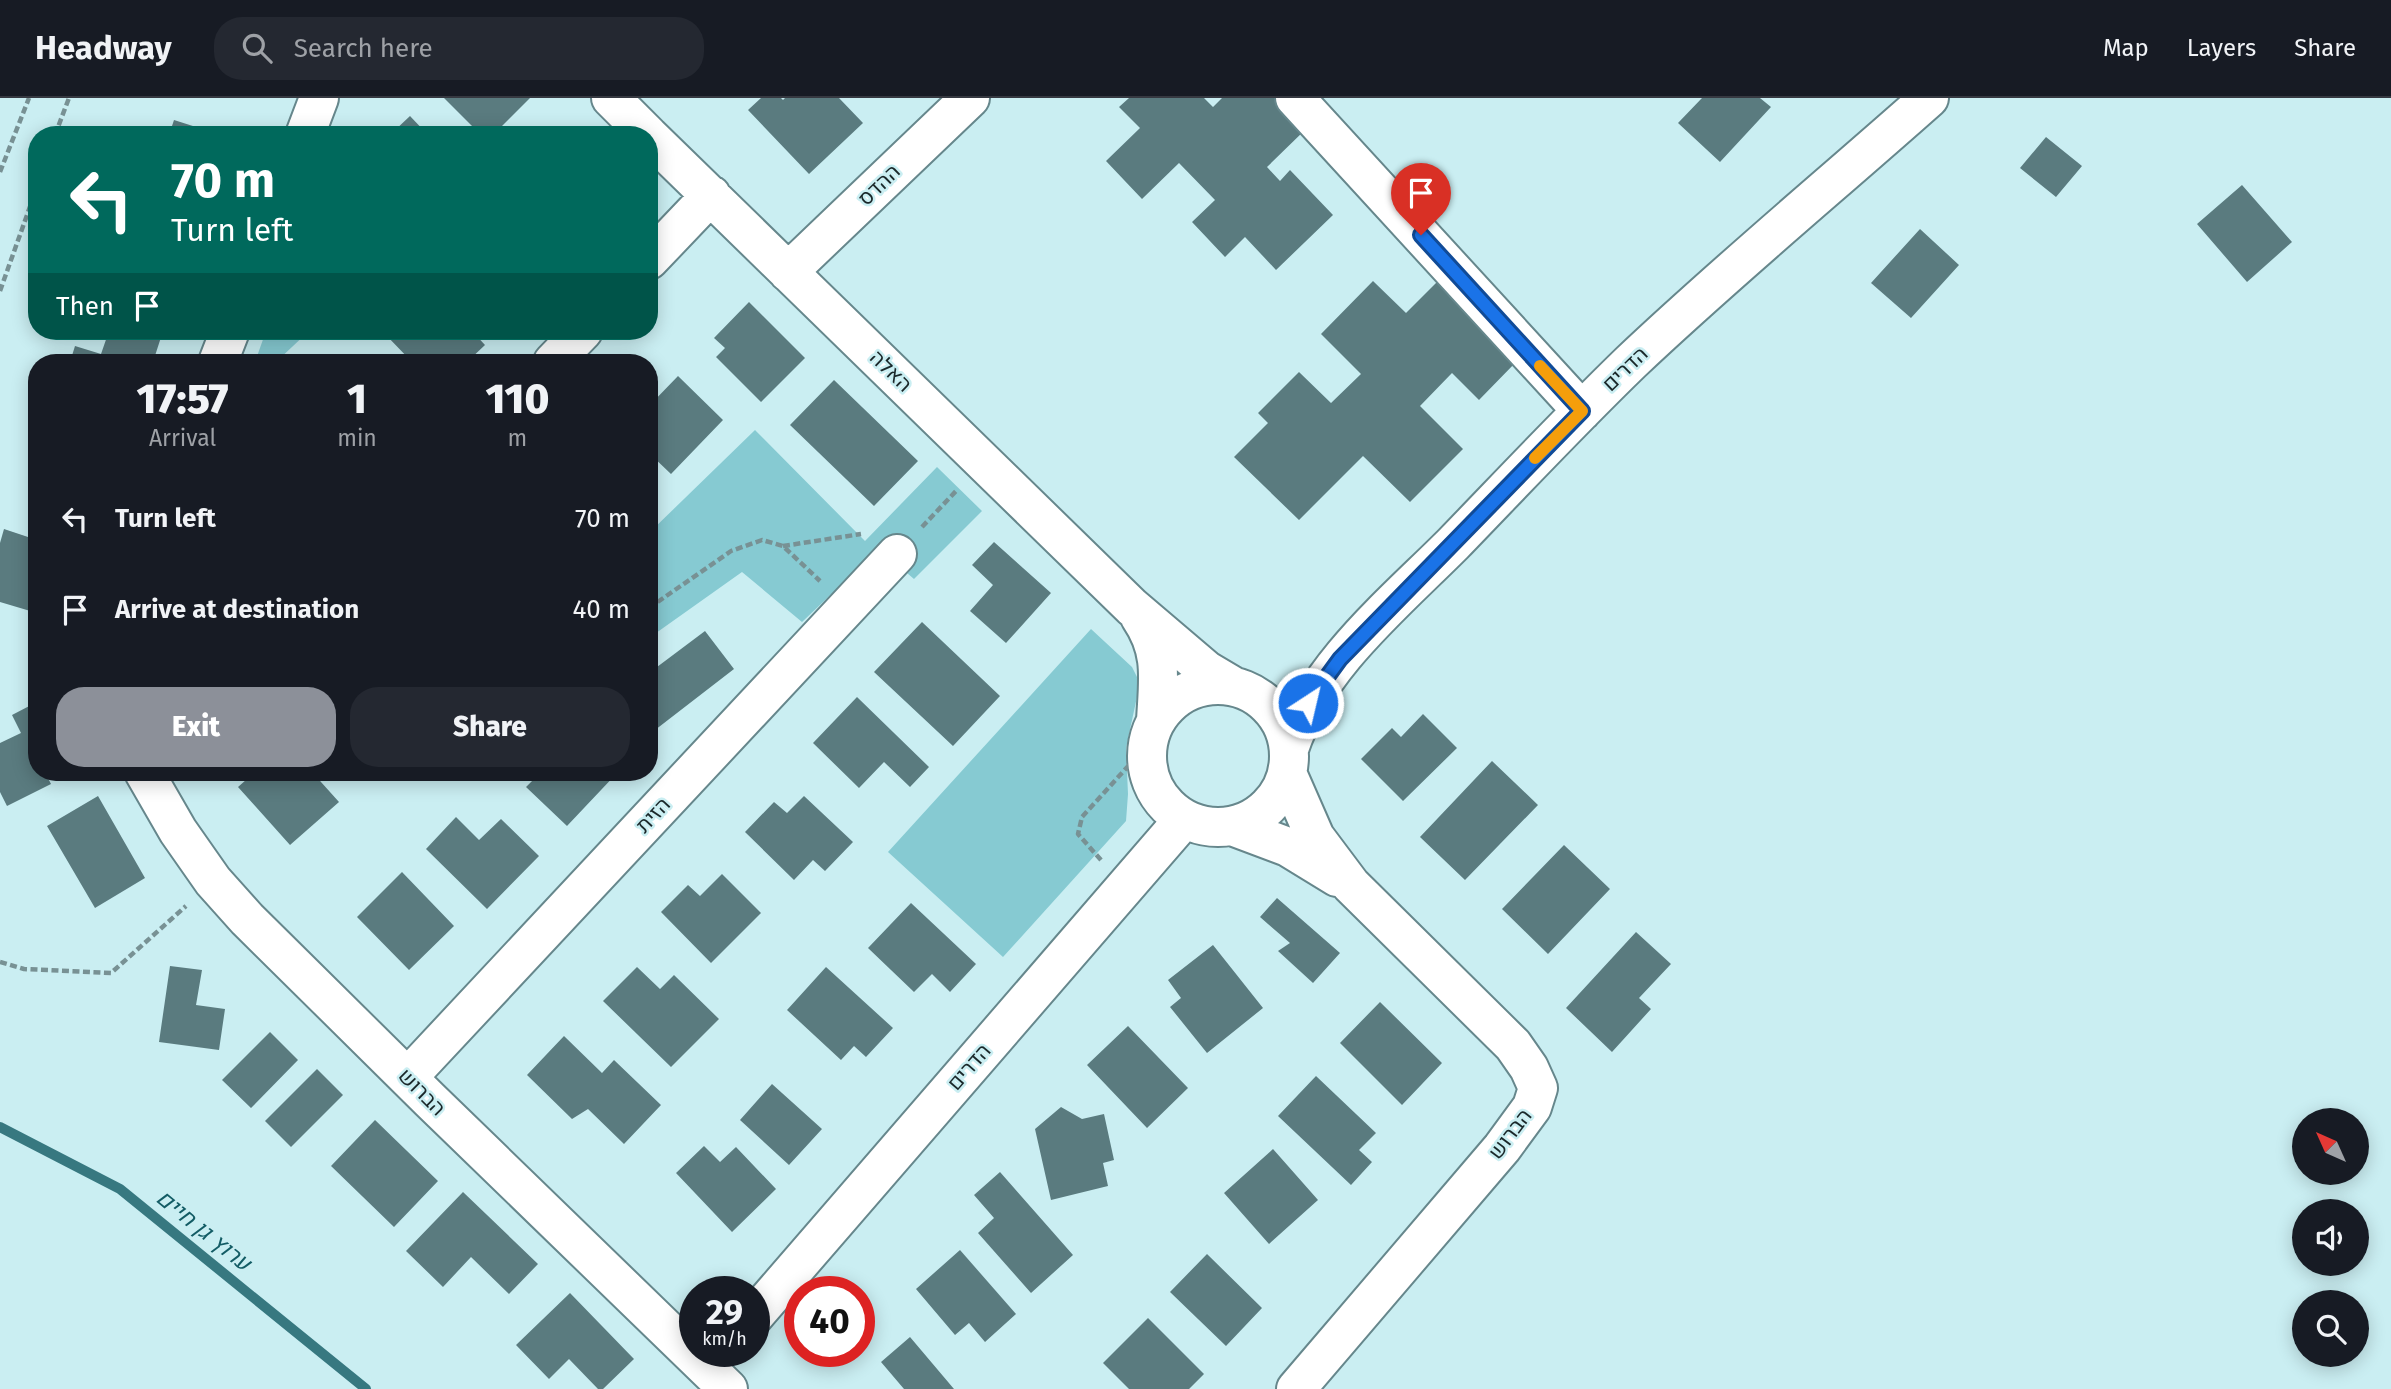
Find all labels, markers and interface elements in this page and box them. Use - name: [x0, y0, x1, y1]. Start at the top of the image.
- search box: [214, 17, 704, 80]
- text: Headway: [35, 28, 172, 68]
- icon: search: [238, 29, 276, 67]
- text: Search here: [294, 33, 433, 64]
- text: Map: [2103, 34, 2149, 62]
- text: Layers: [2187, 34, 2256, 62]
- text: Share: [2294, 34, 2356, 62]
- text: 70 m: [171, 151, 275, 210]
- icon: left: [56, 154, 147, 245]
- street label: ההדס: [852, 159, 906, 211]
- pin: [1391, 163, 1451, 235]
- icon: arrive: [1402, 174, 1440, 212]
- text: Turn left: [171, 211, 293, 249]
- icon: arrive: [128, 287, 166, 325]
- text: Then: [56, 291, 114, 322]
- street label: הדרים: [1597, 341, 1653, 397]
- street label: האלה: [864, 345, 918, 397]
- text: 17:57: [137, 374, 229, 424]
- text: 1: [347, 374, 367, 424]
- text: 110: [485, 374, 549, 424]
- text: Arrival: [149, 424, 216, 452]
- text: min: [337, 424, 377, 452]
- text: m: [508, 424, 527, 452]
- icon: left: [56, 500, 94, 538]
- text: Turn left: [115, 503, 216, 534]
- text: 70 m: [575, 503, 630, 534]
- icon: arrive: [56, 591, 94, 629]
- text: Arrive at destination: [115, 594, 359, 625]
- text: 40 m: [572, 594, 630, 625]
- position arrow: [1271, 666, 1345, 740]
- button: Exit: [56, 687, 336, 767]
- button: Share: [350, 687, 630, 767]
- street label: הזית: [630, 792, 676, 838]
- street label: הדרים: [942, 1038, 996, 1096]
- street label: הברוש: [393, 1063, 451, 1121]
- street label: הברוש: [1483, 1104, 1537, 1164]
- north arrow: [2292, 1108, 2370, 1185]
- map controls: [2292, 1108, 2369, 1367]
- water label: ערוץ גן חיים: [151, 1183, 258, 1278]
- button: sound: [2292, 1199, 2369, 1276]
- speed limit sign: 40: [784, 1276, 875, 1367]
- button: search: [2292, 1290, 2369, 1367]
- text: 29: [706, 1291, 743, 1333]
- text: km/h: [702, 1328, 747, 1350]

